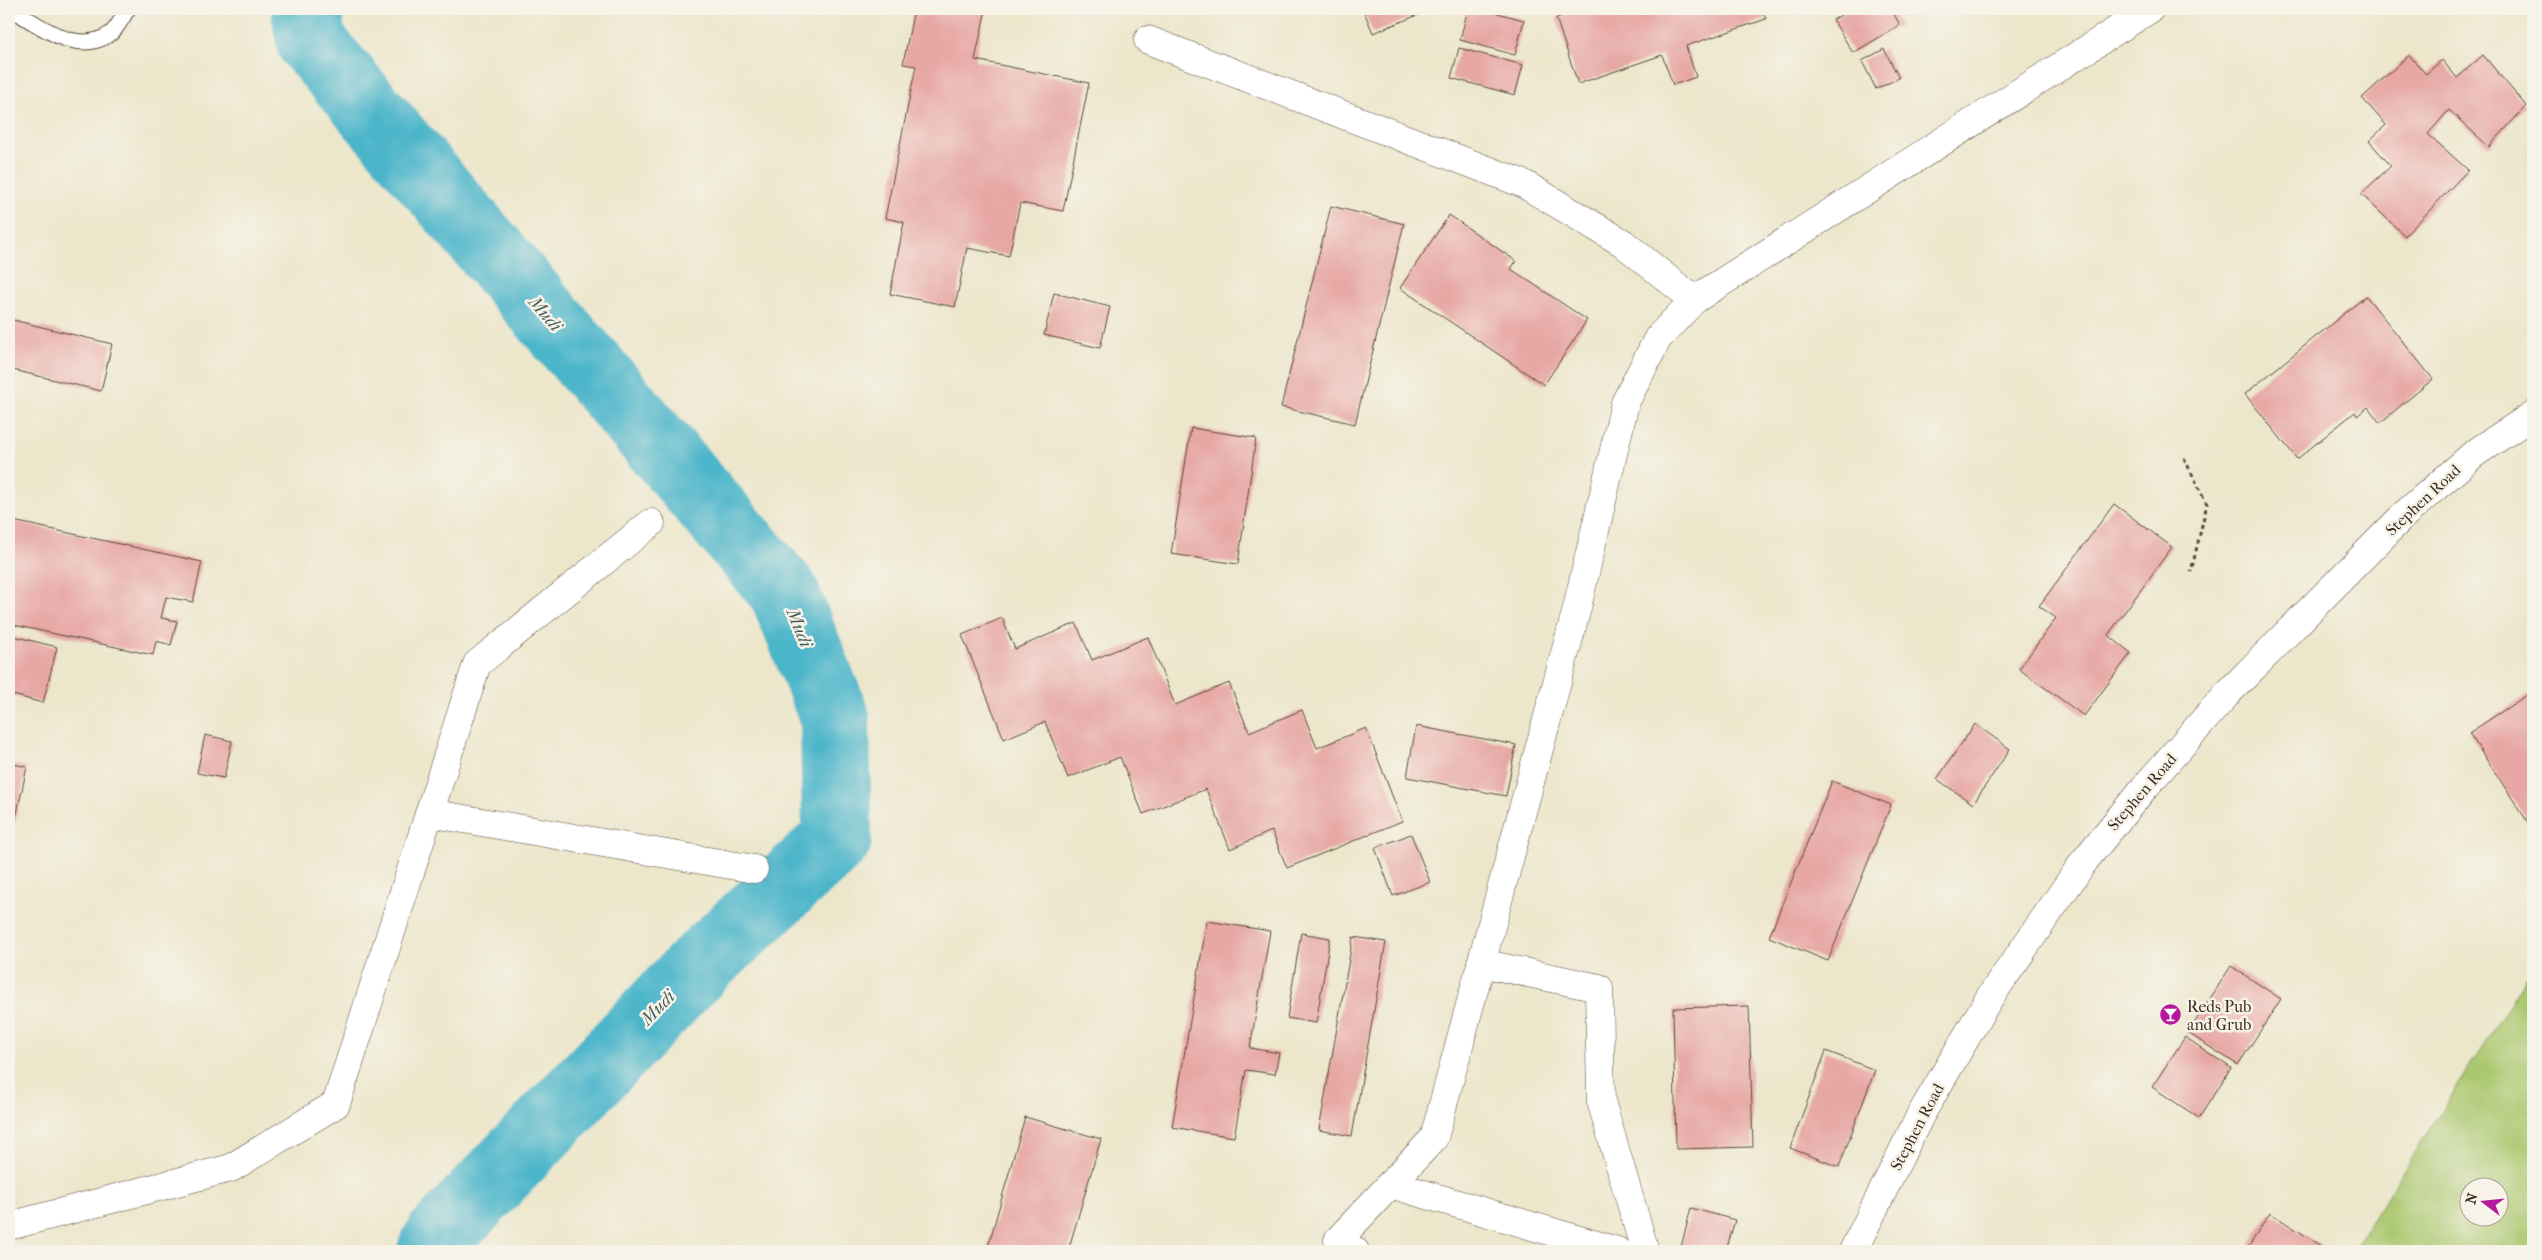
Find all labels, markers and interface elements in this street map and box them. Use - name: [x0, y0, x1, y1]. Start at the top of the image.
- water label: Mudi: [523, 291, 567, 337]
- street label: Stephen Road: [2382, 460, 2465, 540]
- water label: Mudi: [781, 604, 817, 652]
- street label: Stephen Road: [2103, 749, 2181, 834]
- water label: Mudi: [635, 985, 681, 1031]
- place label: Reds Pub and Grub: [2187, 997, 2251, 1034]
- bar icon: Reds Pub and Grub: [2159, 1003, 2183, 1027]
- street label: Stephen Road: [1886, 1080, 1948, 1174]
- north arrow: [2460, 1178, 2510, 1228]
- text: N: [2462, 1191, 2482, 1206]

